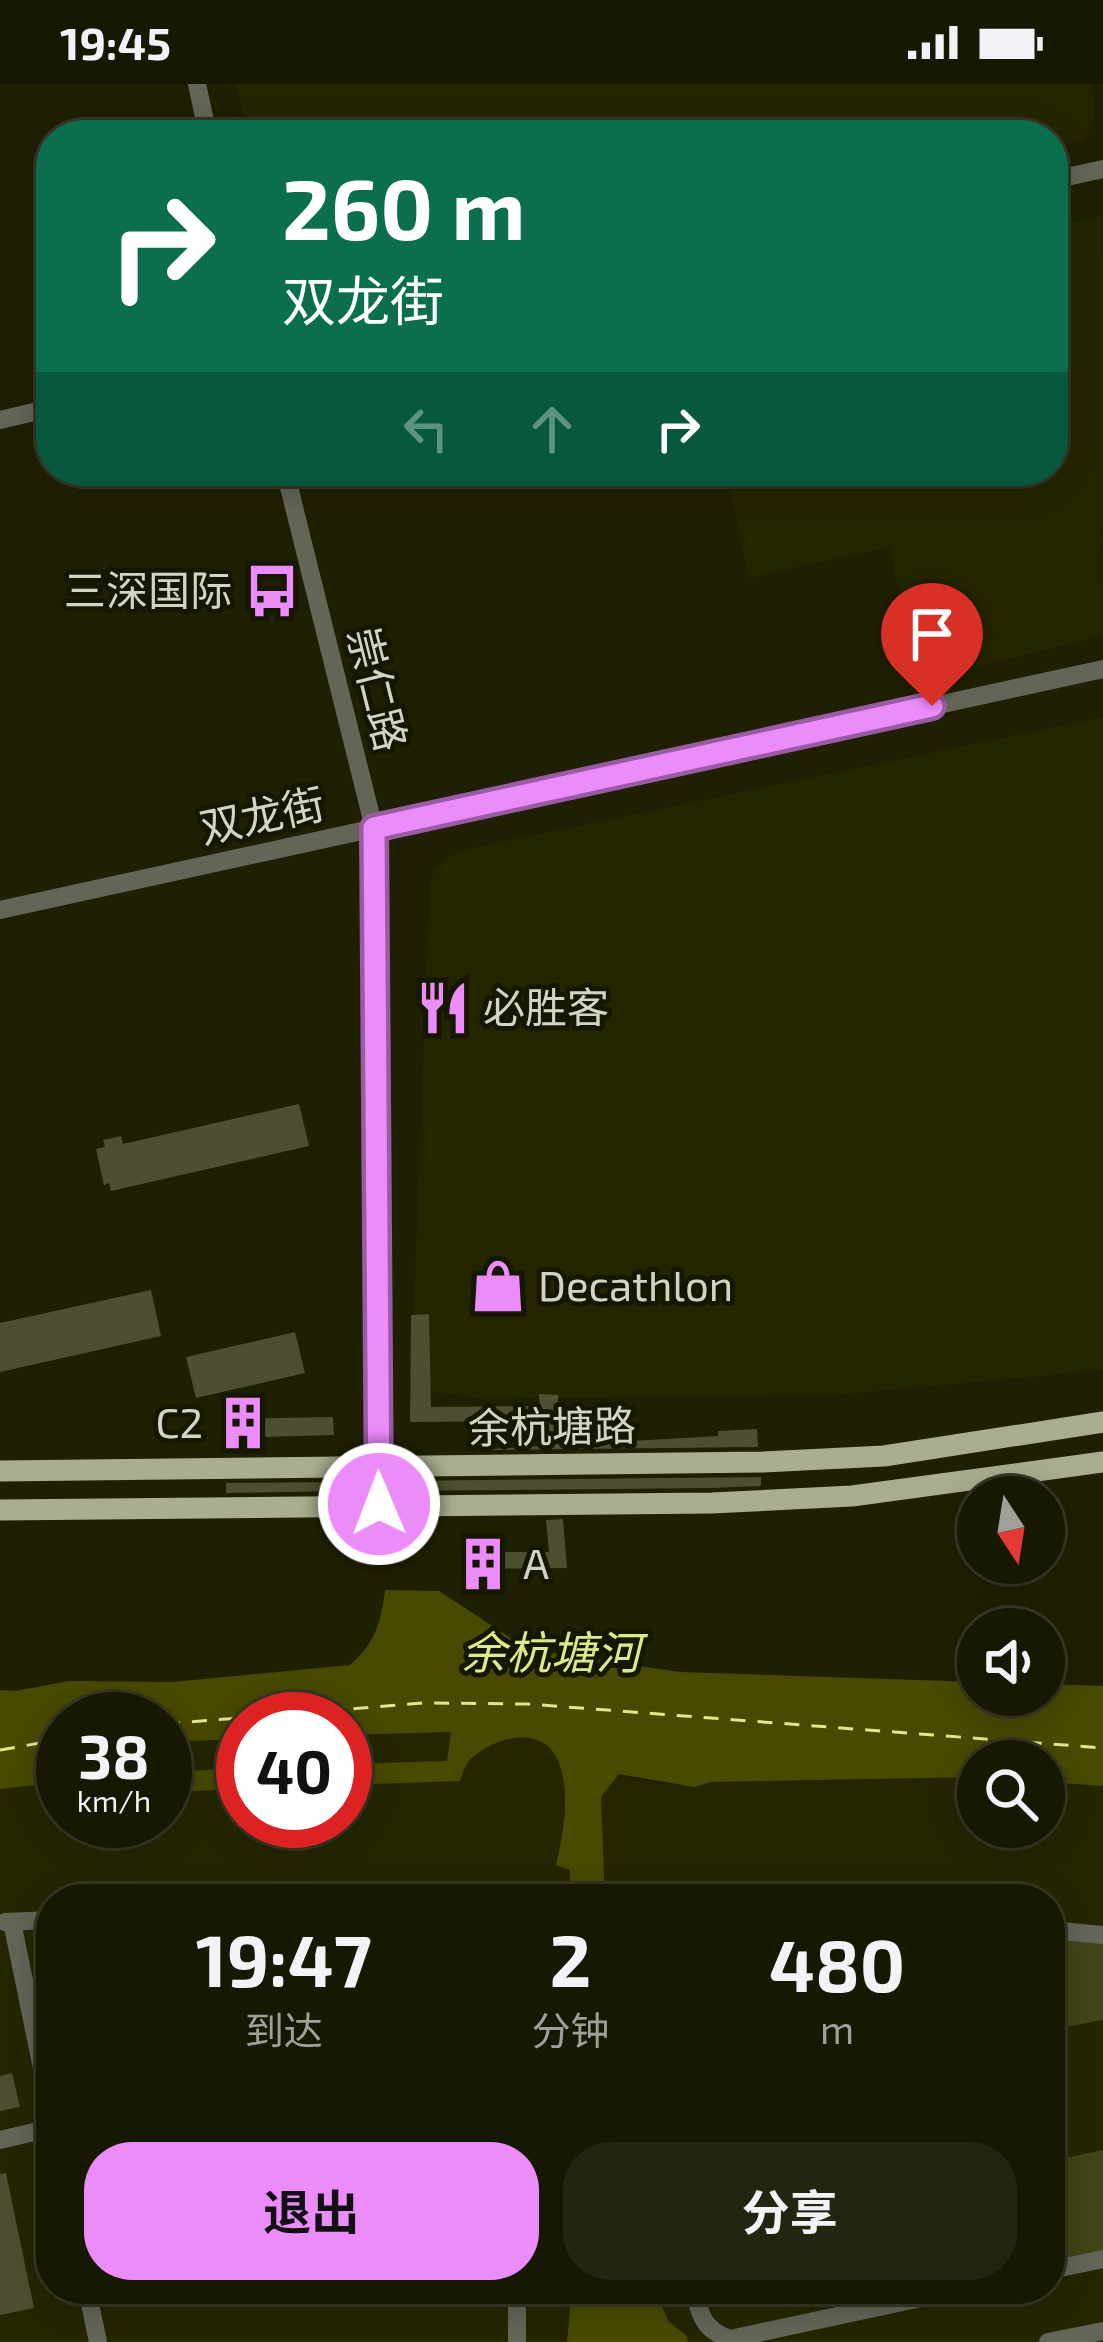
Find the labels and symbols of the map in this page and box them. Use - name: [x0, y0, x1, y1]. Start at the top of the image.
- bus stop icon: 三深国际: [243, 562, 301, 620]
- place label: 三深国际: [64, 564, 232, 614]
- pin: [881, 583, 983, 706]
- street label: 崇仁路: [339, 621, 418, 756]
- street label: 双龙街: [195, 776, 328, 852]
- restaurant icon: 必胜客: [414, 979, 472, 1037]
- place label: 必胜客: [483, 981, 609, 1031]
- shop icon: Decathlon: [469, 1257, 527, 1315]
- place label: Decathlon: [538, 1259, 733, 1309]
- building icon: C2: [214, 1394, 272, 1452]
- place label: C2: [155, 1396, 203, 1446]
- street label: 余杭塘路: [468, 1399, 636, 1451]
- position arrow: [316, 1441, 442, 1567]
- north arrow: [957, 1476, 1065, 1584]
- building icon: A: [454, 1535, 512, 1593]
- place label: A: [523, 1537, 549, 1587]
- water label: 余杭塘河: [461, 1624, 649, 1678]
- speed limit sign: 40: [216, 1692, 372, 1848]

